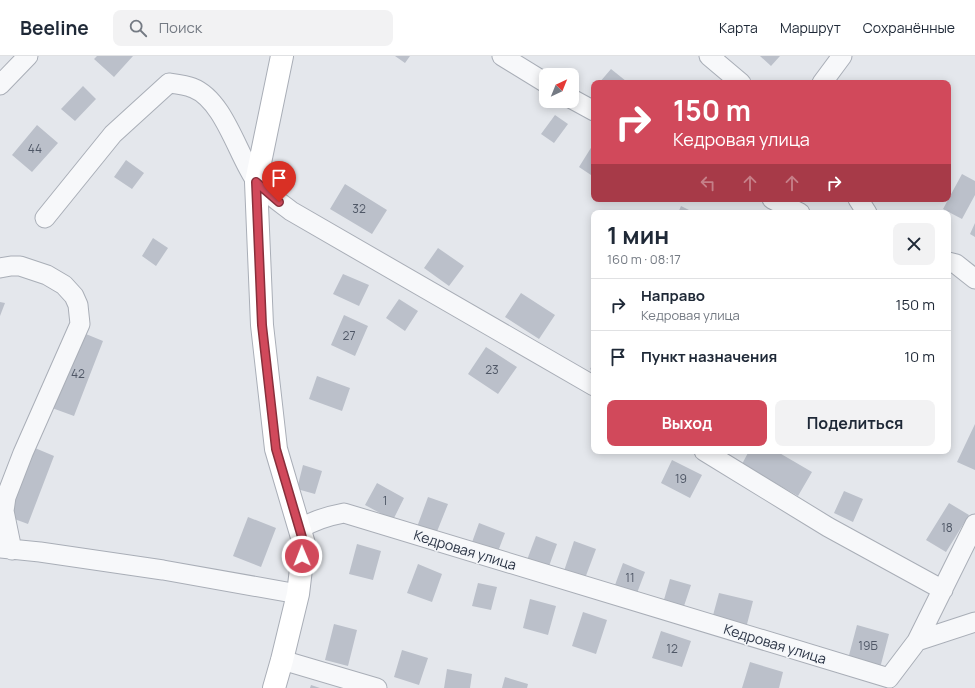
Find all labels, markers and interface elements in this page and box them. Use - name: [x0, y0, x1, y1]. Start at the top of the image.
- search box: [113, 10, 393, 46]
- text: Beeline: [20, 15, 89, 41]
- icon: search: [127, 17, 149, 39]
- text: Поиск: [159, 17, 202, 38]
- text: Карта: [719, 18, 758, 37]
- text: Маршрут: [780, 18, 841, 37]
- text: Сохранённые: [863, 18, 955, 37]
- north arrow: [539, 68, 579, 108]
- map controls: [539, 68, 579, 108]
- text: 150 m: [673, 91, 751, 129]
- icon: right: [607, 96, 659, 148]
- text: Кедровая улица: [673, 127, 810, 151]
- house number: 44: [28, 140, 42, 157]
- pin: [262, 161, 296, 202]
- icon: arrive: [268, 167, 290, 189]
- icon: left: [697, 172, 719, 194]
- icon: ahead: [739, 172, 761, 194]
- icon: ahead: [781, 172, 803, 194]
- icon: right: [823, 172, 845, 194]
- house number: 32: [352, 200, 366, 217]
- text: 1 мин: [607, 218, 669, 251]
- button: close: [893, 223, 935, 265]
- text: 160 m · 08:17: [607, 250, 681, 268]
- text: Направо: [641, 285, 705, 306]
- icon: right: [607, 294, 629, 316]
- text: 150 m: [896, 294, 935, 315]
- text: Кедровая улица: [641, 306, 740, 324]
- house number: 27: [343, 327, 355, 344]
- icon: arrive: [607, 346, 629, 368]
- text: Пункт назначения: [641, 346, 777, 367]
- text: 10 m: [904, 346, 935, 367]
- house number: 23: [485, 361, 499, 378]
- house number: 42: [71, 365, 85, 382]
- button: Выход: [607, 400, 767, 446]
- button: Поделиться: [775, 400, 935, 446]
- house number: 19: [675, 470, 687, 487]
- house number: 1: [383, 492, 387, 509]
- house number: 18: [941, 519, 953, 536]
- street label: Кедровая улица: [411, 525, 519, 574]
- position arrow: [281, 535, 323, 577]
- house number: 11: [625, 569, 635, 586]
- street label: Кедровая улица: [721, 619, 829, 668]
- house number: 19Б: [858, 637, 878, 654]
- house number: 12: [666, 640, 678, 657]

